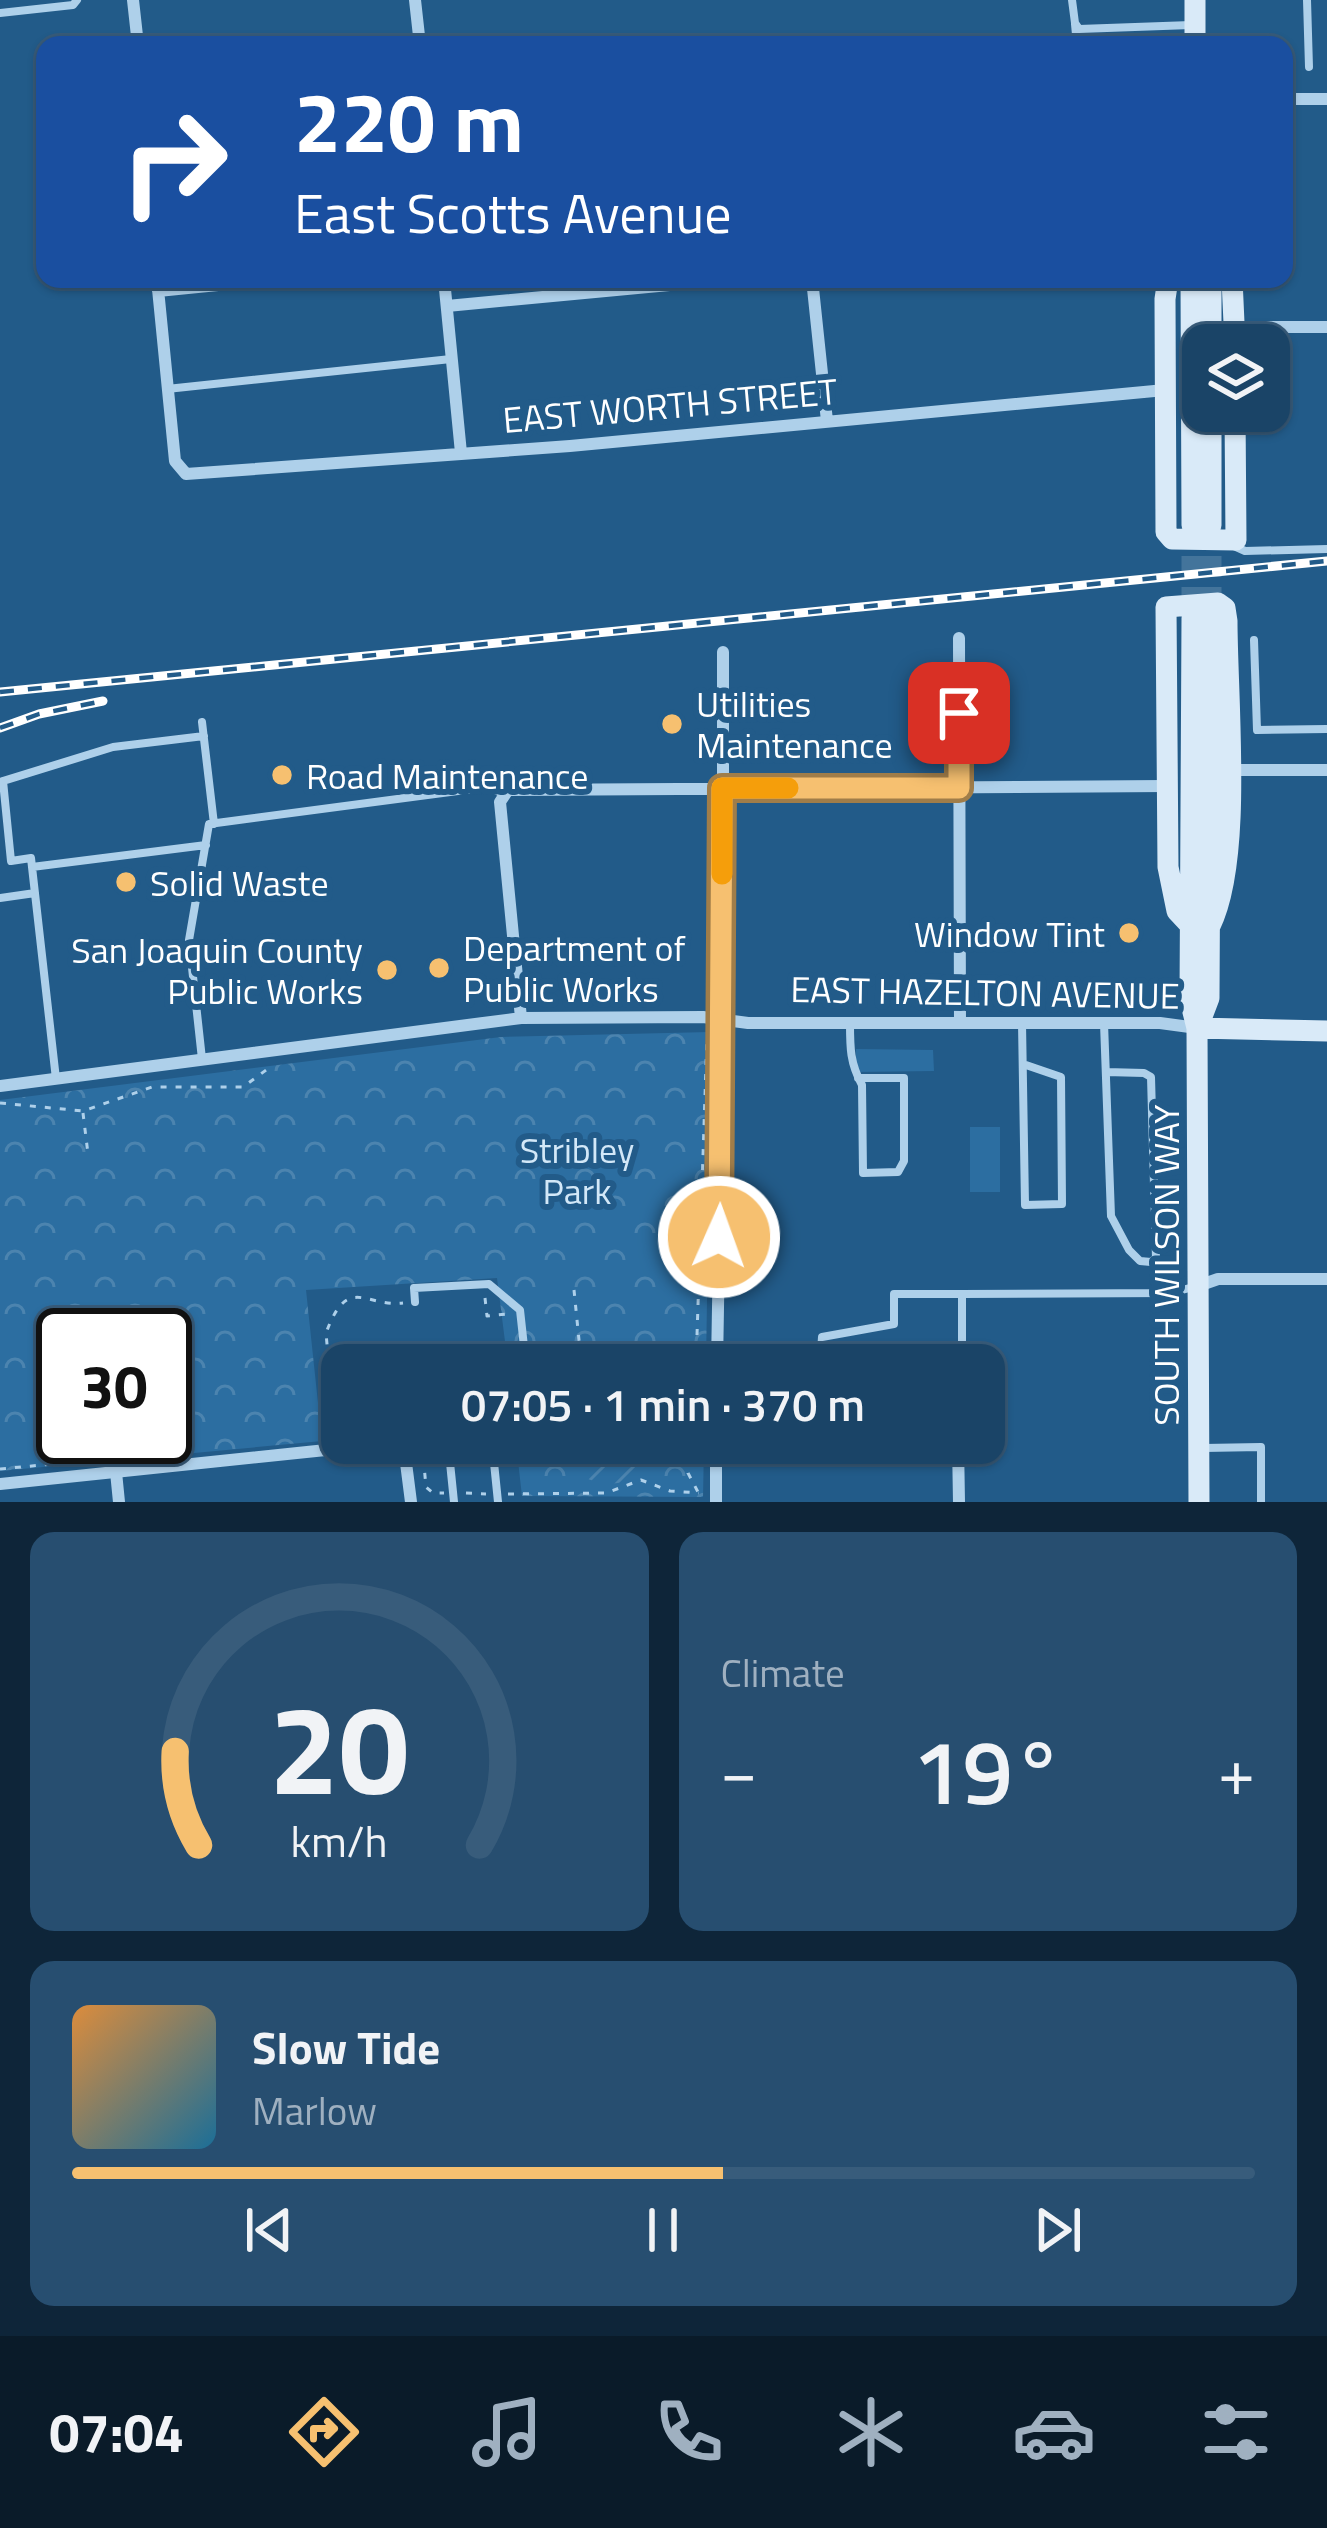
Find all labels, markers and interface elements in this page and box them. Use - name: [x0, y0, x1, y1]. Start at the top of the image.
- text: 220 m: [294, 57, 524, 185]
- icon: right: [96, 84, 252, 240]
- text: East Scotts Avenue: [294, 172, 731, 254]
- map controls: [1182, 324, 1290, 432]
- button: layers: [1182, 324, 1290, 432]
- street label: EAST WORTH STREET: [500, 363, 840, 447]
- pin: [908, 662, 1010, 764]
- place label: Utilities Maintenance: [696, 676, 893, 772]
- icon: arrive: [926, 680, 992, 746]
- marker: Utilities Maintenance: [659, 711, 685, 737]
- place label: Road Maintenance: [306, 748, 588, 803]
- marker: Road Maintenance: [269, 762, 295, 788]
- place label: Solid Waste: [150, 855, 329, 910]
- marker: Solid Waste: [113, 869, 139, 895]
- place label: Window Tint: [914, 906, 1105, 961]
- place label: Department of Public Works: [463, 920, 686, 1016]
- marker: Window Tint: [1116, 920, 1142, 946]
- place label: San Joaquin County Public Works: [71, 922, 363, 1018]
- marker: Department of Public Works: [426, 955, 452, 981]
- marker: San Joaquin County Public Works: [374, 957, 400, 983]
- street label: EAST HAZELTON AVENUE: [790, 961, 1180, 1023]
- street label: SOUTH WILSON WAY: [1138, 1104, 1193, 1426]
- park label: Stribley Park: [520, 1122, 634, 1218]
- position arrow: [656, 1174, 782, 1300]
- speed limit sign: 30: [36, 1308, 192, 1464]
- text: 07:05 · 1 min · 370 m: [461, 1370, 865, 1438]
- text: Climate: [721, 1643, 845, 1702]
- text: 20: [269, 1653, 409, 1842]
- text: 19°: [912, 1702, 1063, 1839]
- text: −: [721, 1720, 757, 1821]
- text: +: [1218, 1720, 1255, 1821]
- text: km/h: [291, 1807, 388, 1873]
- text: Slow Tide: [252, 2013, 440, 2081]
- text: Marlow: [252, 2081, 377, 2140]
- icon: previous: [236, 2197, 302, 2263]
- icon: pause: [630, 2197, 696, 2263]
- icon: next: [1025, 2197, 1091, 2263]
- icon: directions: [282, 2390, 366, 2474]
- icon: music: [465, 2390, 549, 2474]
- icon: phone: [647, 2390, 731, 2474]
- icon: climate: [829, 2390, 913, 2474]
- icon: car: [1012, 2390, 1096, 2474]
- icon: filters: [1194, 2390, 1278, 2474]
- text: 07:04: [49, 2391, 184, 2473]

